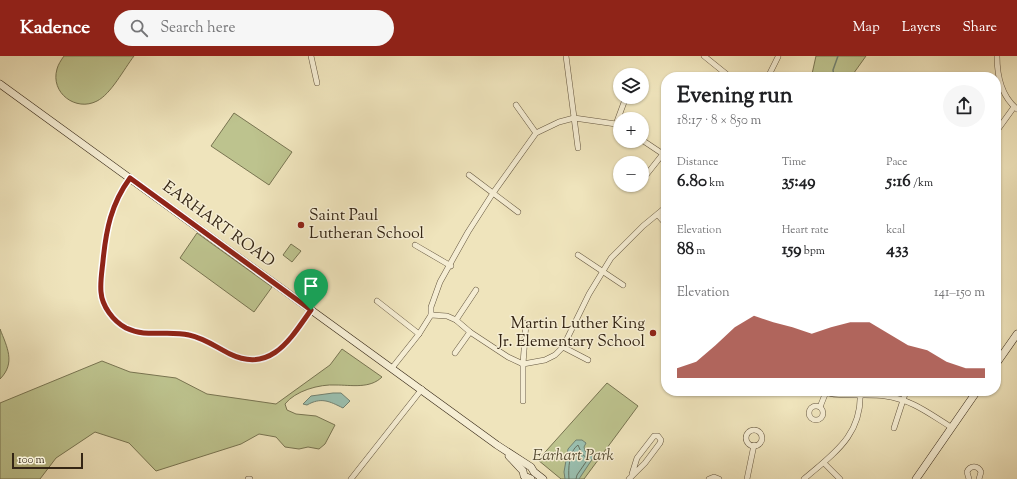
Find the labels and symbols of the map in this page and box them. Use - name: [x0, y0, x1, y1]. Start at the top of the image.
- street label: EARHART ROAD: [157, 176, 279, 274]
- place label: Saint Paul Lutheran School: [309, 205, 425, 246]
- marker: Saint Paul Lutheran School: [296, 220, 306, 230]
- pin: [294, 269, 328, 310]
- place label: Martin Luther King Jr. Elementary School: [497, 313, 646, 354]
- marker: Martin Luther King Jr. Elementary School: [648, 328, 658, 338]
- park label: Earhart Park: [532, 445, 614, 468]
- scale bar: [12, 451, 83, 470]

